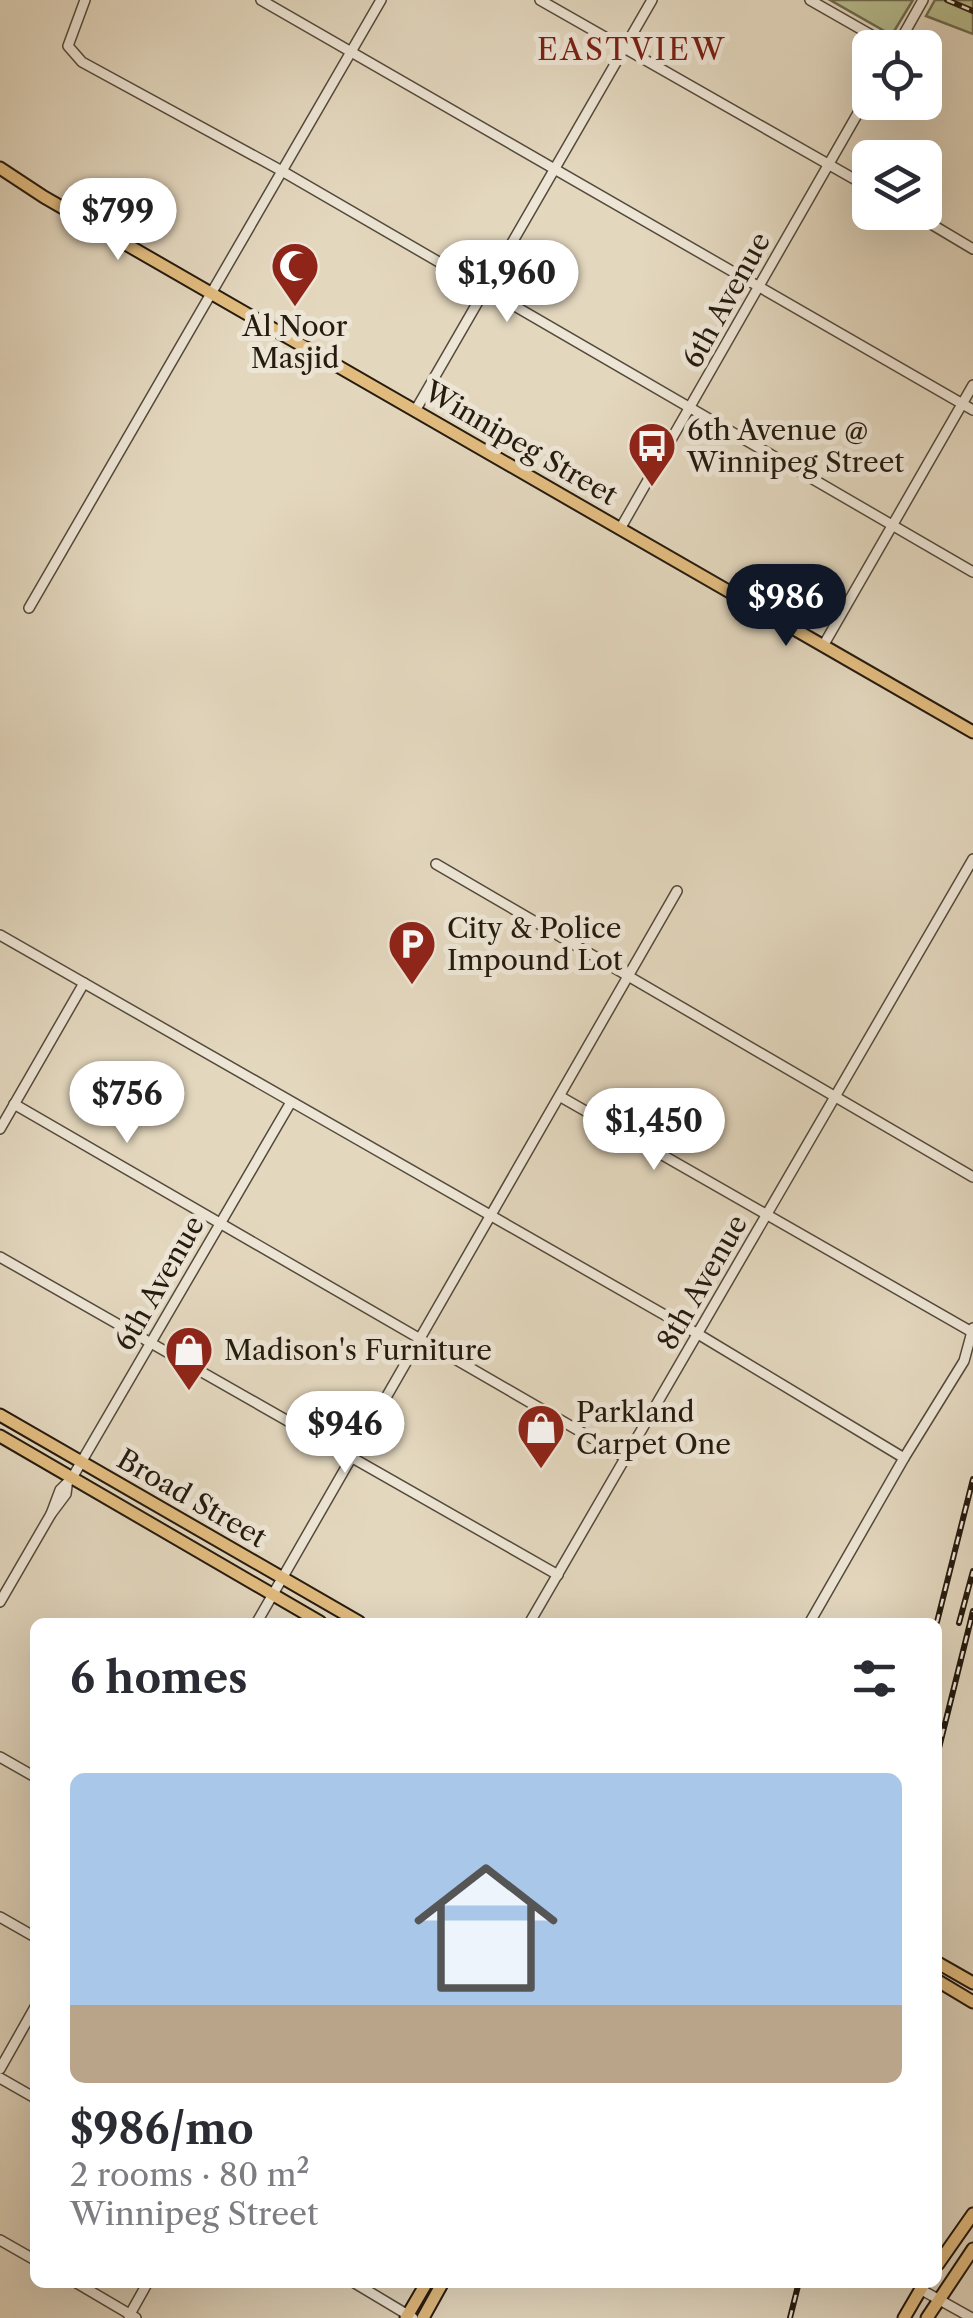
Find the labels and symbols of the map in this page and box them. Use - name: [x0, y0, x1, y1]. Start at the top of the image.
- district label: EASTVIEW: [537, 31, 727, 68]
- pin: $799: [59, 178, 177, 263]
- street label: 6th Avenue: [675, 226, 777, 374]
- mosque icon: Al Noor Masjid: [269, 240, 321, 308]
- pin: $1,960: [426, 240, 588, 325]
- place label: Al Noor Masjid: [241, 309, 348, 375]
- street label: Winnipeg Street: [418, 373, 624, 512]
- place label: 6th Avenue @ Winnipeg Street: [686, 413, 904, 479]
- bus stop icon: 6th Avenue @ Winnipeg Street: [626, 420, 678, 488]
- pin: $986: [727, 564, 845, 649]
- place label: City & Police Impound Lot: [447, 911, 623, 977]
- parking icon: City & Police Impound Lot: [386, 918, 438, 986]
- pin: $756: [68, 1061, 186, 1146]
- pin: $1,450: [573, 1088, 735, 1173]
- street label: 8th Avenue: [650, 1209, 754, 1355]
- street label: 6th Avenue: [107, 1210, 211, 1356]
- shop icon: Madison's Furniture: [163, 1324, 215, 1392]
- place label: Madison's Furniture: [224, 1333, 492, 1367]
- pin: $946: [286, 1391, 404, 1476]
- place label: Parkland Carpet One: [576, 1395, 731, 1461]
- shop icon: Parkland Carpet One: [515, 1402, 567, 1470]
- street label: Broad Street: [111, 1442, 273, 1554]

